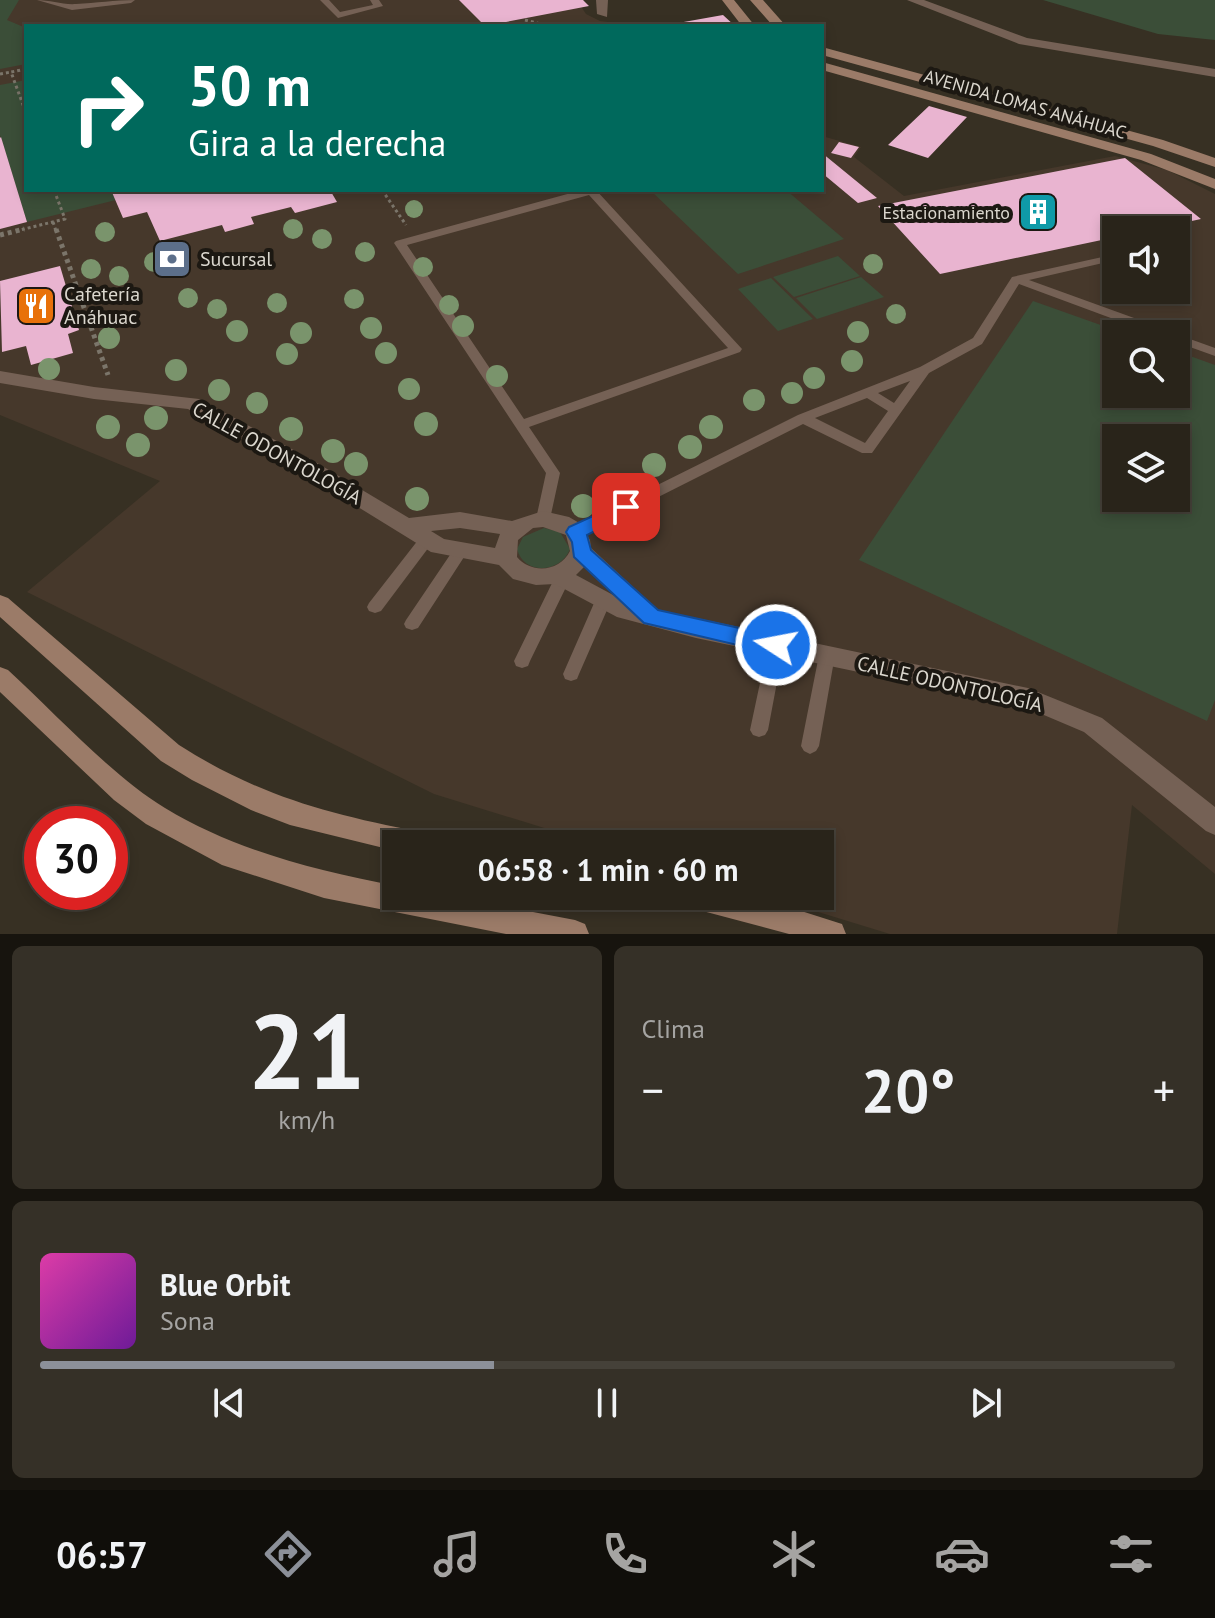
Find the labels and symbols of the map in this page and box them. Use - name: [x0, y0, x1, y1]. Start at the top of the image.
- street label: AVENIDA LOMAS ANÁHUAC: [921, 64, 1129, 144]
- building icon: Estacionamiento: [1017, 191, 1059, 233]
- place label: Estacionamiento: [882, 201, 1010, 224]
- bank icon: Sucursal: [151, 238, 193, 280]
- place label: Sucursal: [200, 246, 272, 272]
- place label: Cafetería Anáhuac: [64, 281, 140, 330]
- restaurant icon: Cafetería Anáhuac: [15, 285, 57, 327]
- street label: CALLE ODONTOLOGÍA: [188, 396, 366, 510]
- pin: [592, 473, 660, 541]
- position arrow: [734, 603, 818, 687]
- street label: CALLE ODONTOLOGÍA: [855, 650, 1046, 718]
- speed limit sign: 30: [24, 806, 128, 910]

